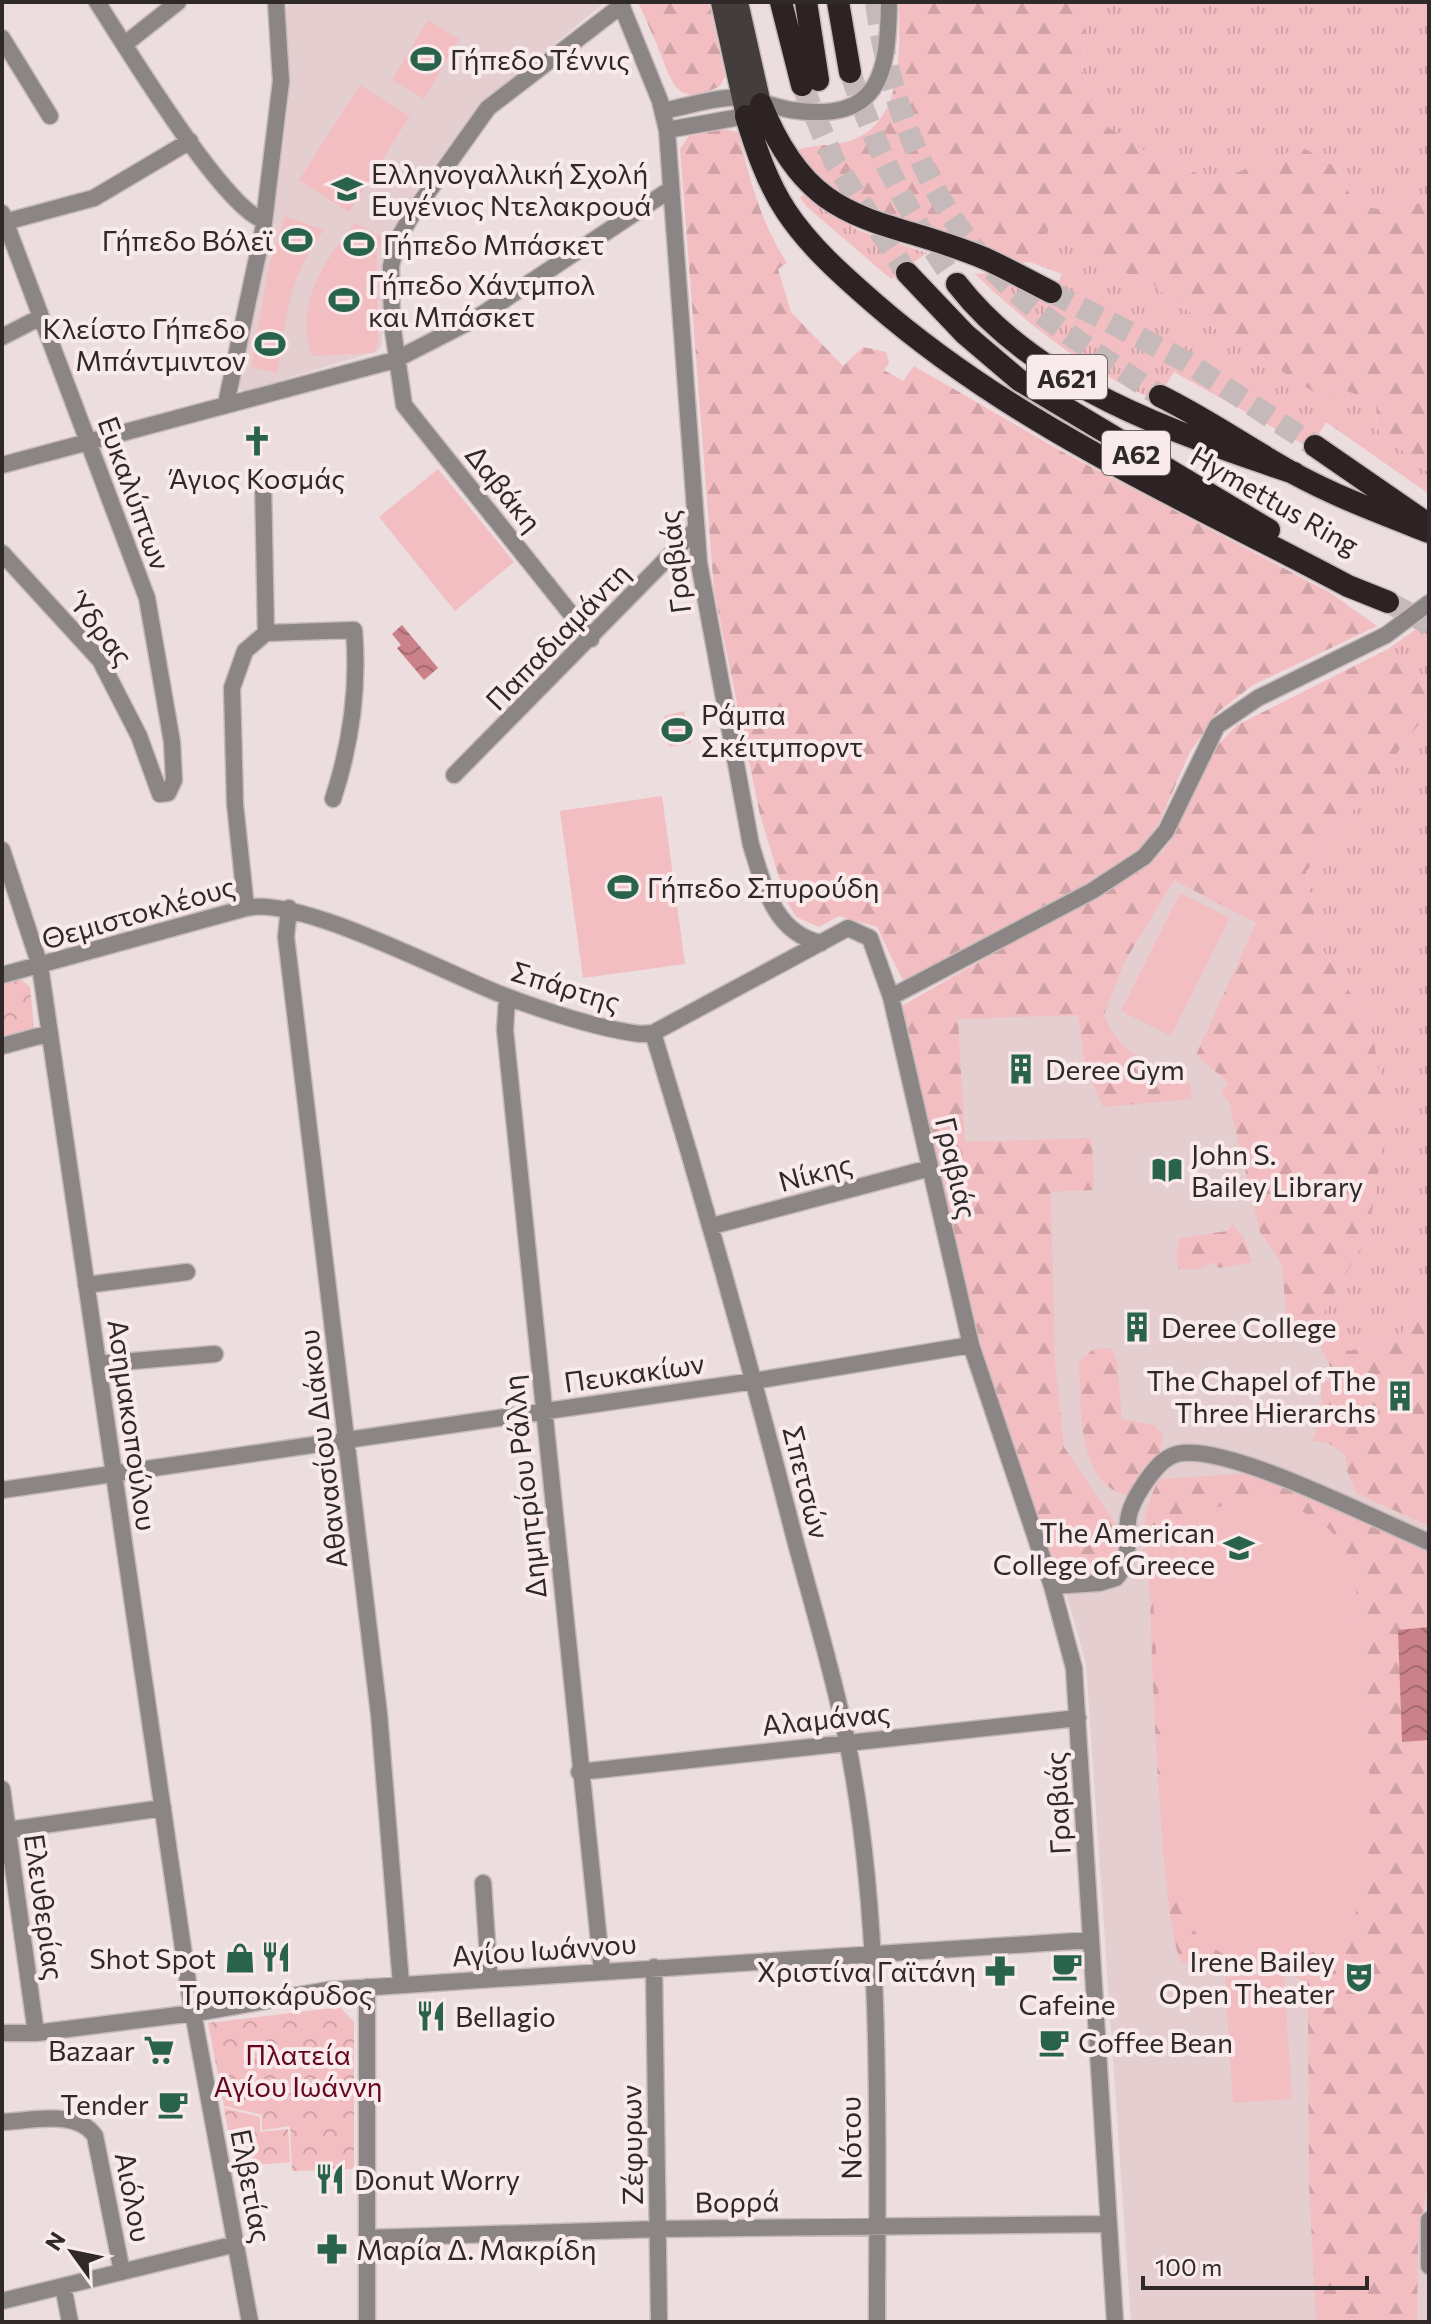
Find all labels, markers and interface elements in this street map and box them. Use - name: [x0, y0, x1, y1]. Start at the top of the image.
- sports icon: Γήπεδο Τέννις: [409, 42, 443, 76]
- place label: Γήπεδο Τέννις: [450, 42, 630, 76]
- place label: Ελληνογαλλική Σχολή Ευγένιος Ντελακρουά: [371, 156, 651, 222]
- school or university icon: Ελληνογαλλική Σχολή Ευγένιος Ντελακρουά: [330, 172, 364, 206]
- place label: Γήπεδο Βόλεϊ: [102, 223, 273, 257]
- sports icon: Γήπεδο Βόλεϊ: [280, 223, 314, 257]
- sports icon: Γήπεδο Μπάσκετ: [342, 227, 376, 261]
- place label: Γήπεδο Μπάσκετ: [383, 227, 604, 261]
- place label: Γήπεδο Χάντμπολ και Μπάσκετ: [368, 267, 595, 333]
- sports icon: Γήπεδο Χάντμπολ και Μπάσκετ: [327, 283, 361, 317]
- place label: Κλείστο Γήπεδο Μπάντμιντον: [43, 311, 246, 377]
- sports icon: Κλείστο Γήπεδο Μπάντμιντον: [253, 327, 287, 361]
- road number: Α621: [1027, 355, 1107, 399]
- street label: Ευκαλύπτων: [92, 412, 178, 574]
- church icon: Άγιος Κοσμάς: [240, 424, 274, 458]
- road number: Α62: [1102, 431, 1170, 475]
- street label: Δαβάκη: [459, 438, 549, 538]
- street label: Hymettus Ring: [1185, 438, 1365, 562]
- place label: Άγιος Κοσμάς: [168, 461, 345, 495]
- street label: Γραβιάς: [651, 509, 697, 615]
- street label: Παπαδιαμάντη: [478, 555, 636, 717]
- street label: Ύδρας: [61, 583, 141, 672]
- place label: Ράμπα Σκέιτμπορντ: [701, 697, 863, 763]
- sports icon: Ράμπα Σκέιτμπορντ: [660, 713, 694, 747]
- street label: Θεμιστοκλέους: [37, 868, 239, 956]
- sports icon: Γήπεδο Σπυρούδη: [606, 870, 640, 904]
- place label: Γήπεδο Σπυρούδη: [647, 870, 880, 904]
- street label: Σπάρτης: [507, 953, 625, 1019]
- building icon: Deree Gym: [1004, 1052, 1038, 1086]
- place label: Deree Gym: [1045, 1052, 1185, 1086]
- street label: Γραβιάς: [929, 1114, 985, 1222]
- place label: John S. Bailey Library: [1191, 1137, 1363, 1203]
- street label: Νίκης: [774, 1146, 856, 1198]
- library icon: John S. Bailey Library: [1150, 1153, 1184, 1187]
- building icon: Deree College: [1120, 1310, 1154, 1344]
- place label: Deree College: [1161, 1310, 1337, 1344]
- street label: Ασημακοπούλου: [101, 1317, 165, 1533]
- street label: Αθανασίου Διάκου: [290, 1328, 354, 1570]
- street label: Πευκακίων: [562, 1345, 706, 1399]
- place label: The Chapel of The Three Hierarchs: [1146, 1363, 1376, 1429]
- street label: Δημητρίου Ράλλη: [495, 1374, 553, 1600]
- building icon: The Chapel of The Three Hierarchs: [1383, 1379, 1417, 1413]
- street label: Σπετσών: [777, 1422, 837, 1542]
- place label: The American College of Greece: [993, 1515, 1215, 1581]
- school or university icon: The American College of Greece: [1222, 1531, 1256, 1565]
- street label: Αλαμάνας: [760, 1694, 892, 1742]
- street label: Γραβιάς: [1037, 1750, 1077, 1856]
- street label: Ελευθερίας: [18, 1832, 72, 1982]
- street label: Αγίου Ιωάννου: [450, 1926, 638, 1972]
- restaurant icon: Τρυποκάρυδος: [259, 1940, 293, 1974]
- place label: Shot Spot: [89, 1941, 216, 1975]
- shop icon: Shot Spot: [223, 1941, 257, 1975]
- place label: Irene Bailey Open Theater: [1159, 1944, 1335, 2010]
- cafe icon: Cafeine: [1050, 1949, 1084, 1983]
- place label: Χριστίνα Γαϊτάνη: [757, 1954, 976, 1988]
- pharmacy icon: Χριστίνα Γαϊτάνη: [983, 1954, 1017, 1988]
- theatre icon: Irene Bailey Open Theater: [1342, 1960, 1376, 1994]
- place label: Τρυποκάρυδος: [179, 1977, 373, 2011]
- place label: Cafeine: [1019, 1987, 1115, 2021]
- restaurant icon: Bellagio: [414, 1999, 448, 2033]
- place label: Bellagio: [455, 1999, 556, 2033]
- cafe icon: Coffee Bean: [1037, 2025, 1071, 2059]
- place label: Coffee Bean: [1078, 2025, 1233, 2059]
- place label: Bazaar: [48, 2033, 135, 2067]
- supermarket icon: Bazaar: [142, 2033, 176, 2067]
- park label: Πλατεία Αγίου Ιωάννη: [213, 2037, 383, 2103]
- street label: Ζέφυρων: [613, 2085, 649, 2205]
- place label: Tender: [60, 2087, 149, 2121]
- cafe icon: Tender: [156, 2087, 190, 2121]
- street label: Νότου: [832, 2096, 868, 2180]
- street label: Ελβετίας: [224, 2126, 280, 2246]
- street label: Αιόλου: [109, 2149, 159, 2245]
- restaurant icon: Donut Worry: [313, 2162, 347, 2196]
- place label: Donut Worry: [354, 2162, 520, 2196]
- street label: Βορρά: [694, 2183, 780, 2219]
- north arrow: [32, 2212, 112, 2292]
- text: N: [39, 2227, 71, 2255]
- pharmacy icon: Μαρία Δ. Μακρίδη: [315, 2232, 349, 2266]
- place label: Μαρία Δ. Μακρίδη: [356, 2232, 596, 2266]
- scale bar: [1143, 2240, 1367, 2290]
- text: 100 m: [1155, 2252, 1222, 2281]

